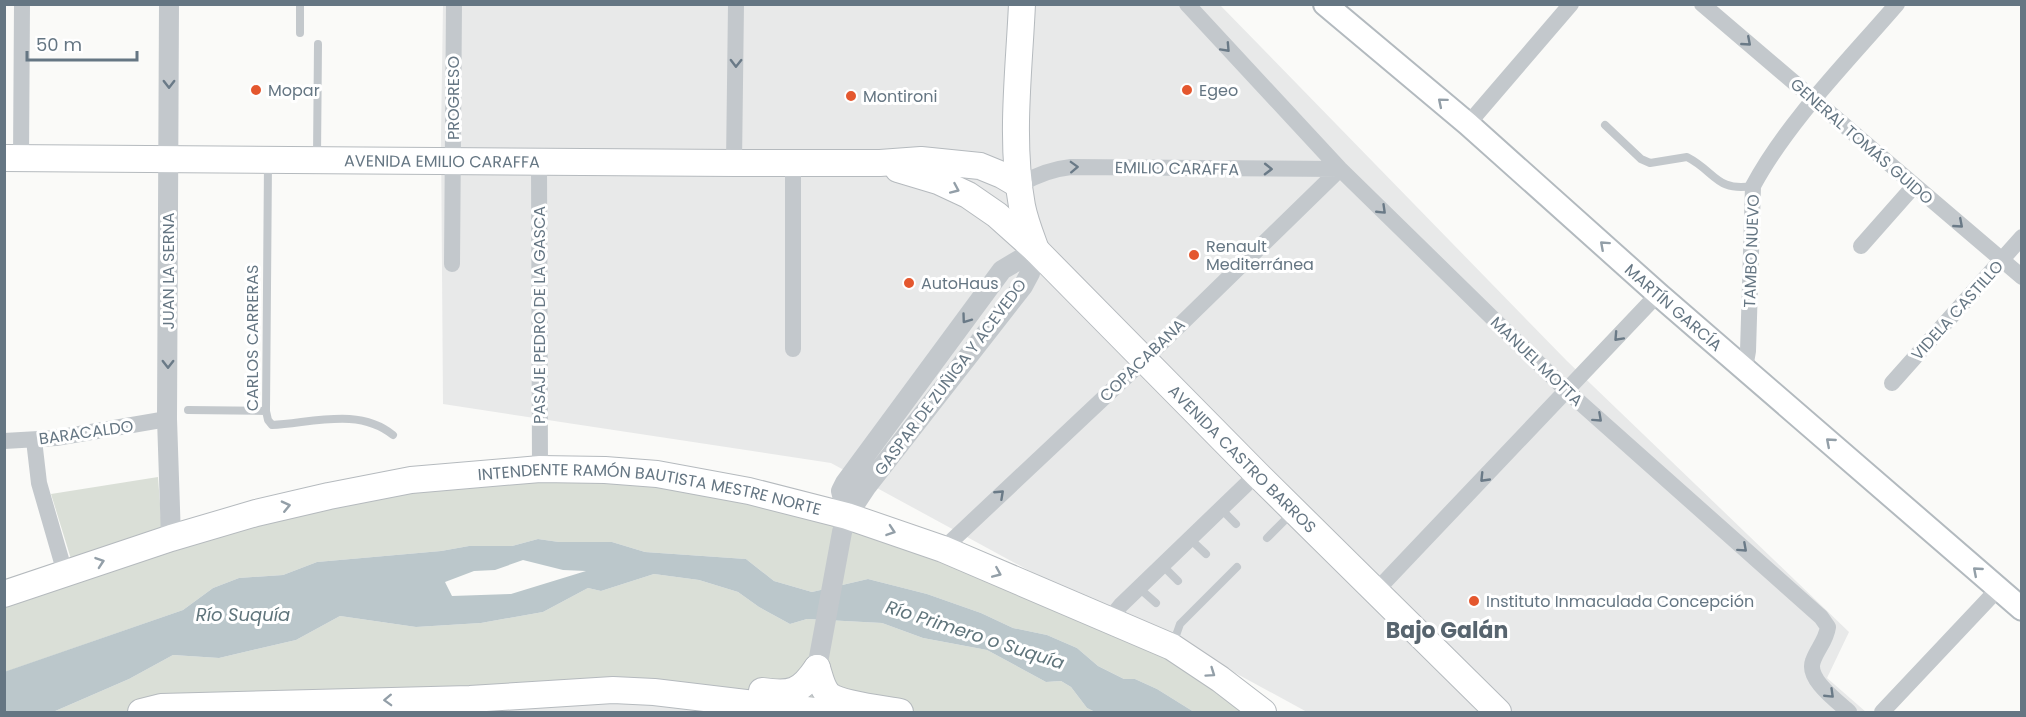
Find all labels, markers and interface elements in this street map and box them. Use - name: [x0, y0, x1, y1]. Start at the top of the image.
- scale bar: [27, 24, 136, 62]
- text: 50 m: [36, 32, 82, 57]
- one-way arrow: [1740, 35, 1751, 46]
- one-way arrow: [1219, 41, 1230, 52]
- street label: PROGRESO: [442, 56, 465, 140]
- one-way arrow: [730, 58, 742, 67]
- street label: GENERAL TOMÁS GUIDO: [1785, 73, 1938, 210]
- one-way arrow: [163, 79, 175, 88]
- place label: Mopar: [268, 79, 320, 102]
- place label: Egeo: [1199, 79, 1238, 102]
- marker: Mopar: [249, 83, 263, 97]
- marker: Egeo: [1180, 83, 1194, 97]
- place label: Montironi: [863, 85, 937, 108]
- marker: Montironi: [844, 89, 858, 103]
- one-way arrow: [1438, 99, 1449, 110]
- street label: AVENIDA EMILIO CARAFFA: [344, 149, 540, 174]
- street label: EMILIO CARAFFA: [1115, 156, 1239, 181]
- one-way arrow: [1069, 161, 1078, 173]
- one-way arrow: [1264, 162, 1273, 175]
- one-way arrow: [949, 182, 960, 194]
- street label: TAMBO NUEVO: [1738, 194, 1765, 308]
- one-way arrow: [1375, 203, 1385, 214]
- street label: PASAJE PEDRO DE LA GASCA: [528, 206, 551, 424]
- street label: JUAN LA SERNA: [157, 212, 180, 329]
- one-way arrow: [1952, 217, 1963, 228]
- place label: Renault Mediterránea: [1206, 235, 1314, 276]
- one-way arrow: [1600, 241, 1610, 252]
- marker: Renault Mediterránea: [1187, 248, 1201, 262]
- street label: VIDELA CASTILLO: [1906, 255, 2009, 366]
- street label: MARTÍN GARCÍA: [1620, 259, 1727, 357]
- street label: CARLOS CARRERAS: [241, 265, 264, 411]
- place label: AutoHaus: [921, 272, 999, 295]
- street label: GASPAR DE ZUÑIGA Y ACEVEDO: [869, 274, 1032, 480]
- marker: AutoHaus: [902, 276, 916, 290]
- street label: MANUEL MOTTA: [1485, 311, 1588, 412]
- one-way arrow: [962, 312, 973, 323]
- street label: COPACABANA: [1095, 313, 1190, 407]
- one-way arrow: [1614, 330, 1625, 341]
- one-way arrow: [162, 360, 174, 369]
- street label: AVENIDA CASTRO BARROS: [1163, 380, 1321, 538]
- one-way arrow: [1591, 411, 1602, 422]
- street label: BARACALDO: [37, 414, 135, 450]
- one-way arrow: [1826, 439, 1837, 450]
- street label: INTENDENTE RAMÓN BAUTISTA MESTRE NORTE: [477, 458, 824, 521]
- one-way arrow: [1480, 472, 1491, 482]
- one-way arrow: [994, 490, 1004, 501]
- one-way arrow: [281, 500, 291, 513]
- one-way arrow: [885, 524, 896, 536]
- one-way arrow: [1736, 541, 1747, 552]
- one-way arrow: [94, 556, 105, 569]
- one-way arrow: [990, 565, 1001, 577]
- one-way arrow: [1973, 567, 1984, 578]
- place label: Instituto Inmaculada Concepción: [1486, 590, 1754, 613]
- water label: Río Primero o Suquía: [883, 594, 1068, 675]
- marker: Instituto Inmaculada Concepción: [1467, 594, 1481, 608]
- water label: Río Suquía: [196, 602, 290, 627]
- district label: Bajo Galán: [1386, 615, 1508, 646]
- one-way arrow: [1204, 666, 1215, 677]
- one-way arrow: [1823, 687, 1834, 698]
- one-way arrow: [384, 694, 393, 707]

